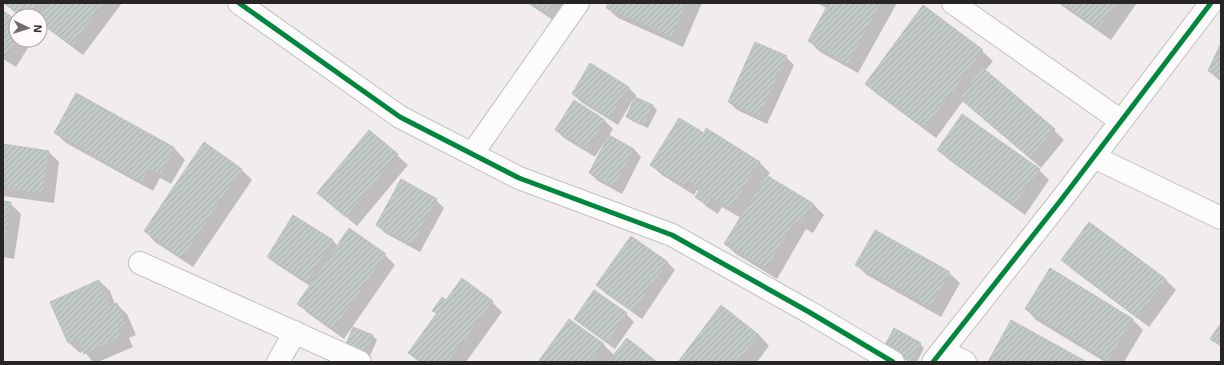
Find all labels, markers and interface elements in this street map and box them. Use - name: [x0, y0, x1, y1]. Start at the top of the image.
- north arrow: [8, 8, 48, 48]
- text: N: [32, 24, 44, 33]

